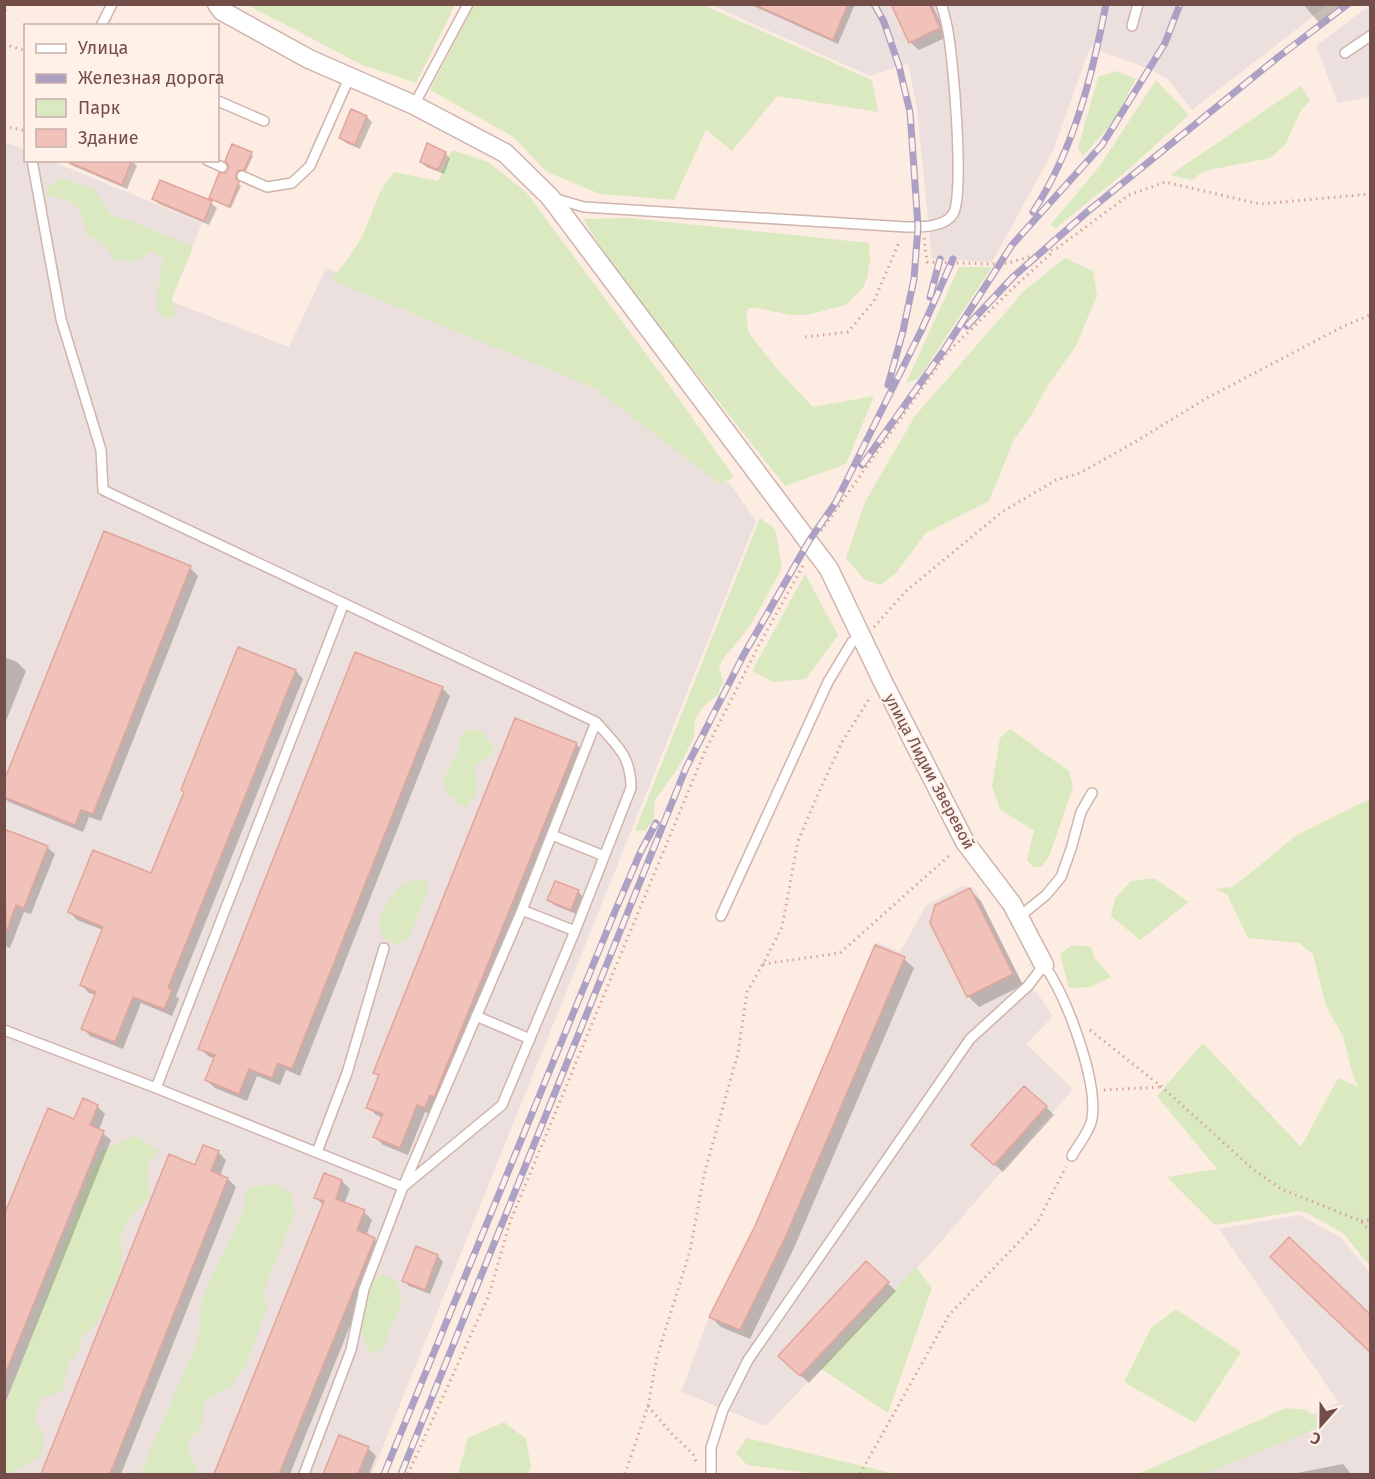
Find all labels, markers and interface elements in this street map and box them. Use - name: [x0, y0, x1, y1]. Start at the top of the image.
- legend: [24, 24, 219, 162]
- text: Улица: [78, 37, 128, 59]
- text: Железная дорога: [78, 67, 225, 89]
- text: Парк: [78, 97, 121, 119]
- text: Здание: [78, 127, 139, 149]
- street label: улица Лидии Зверевой: [880, 690, 979, 852]
- north arrow: [1291, 1395, 1351, 1455]
- text: С: [1307, 1428, 1324, 1449]

